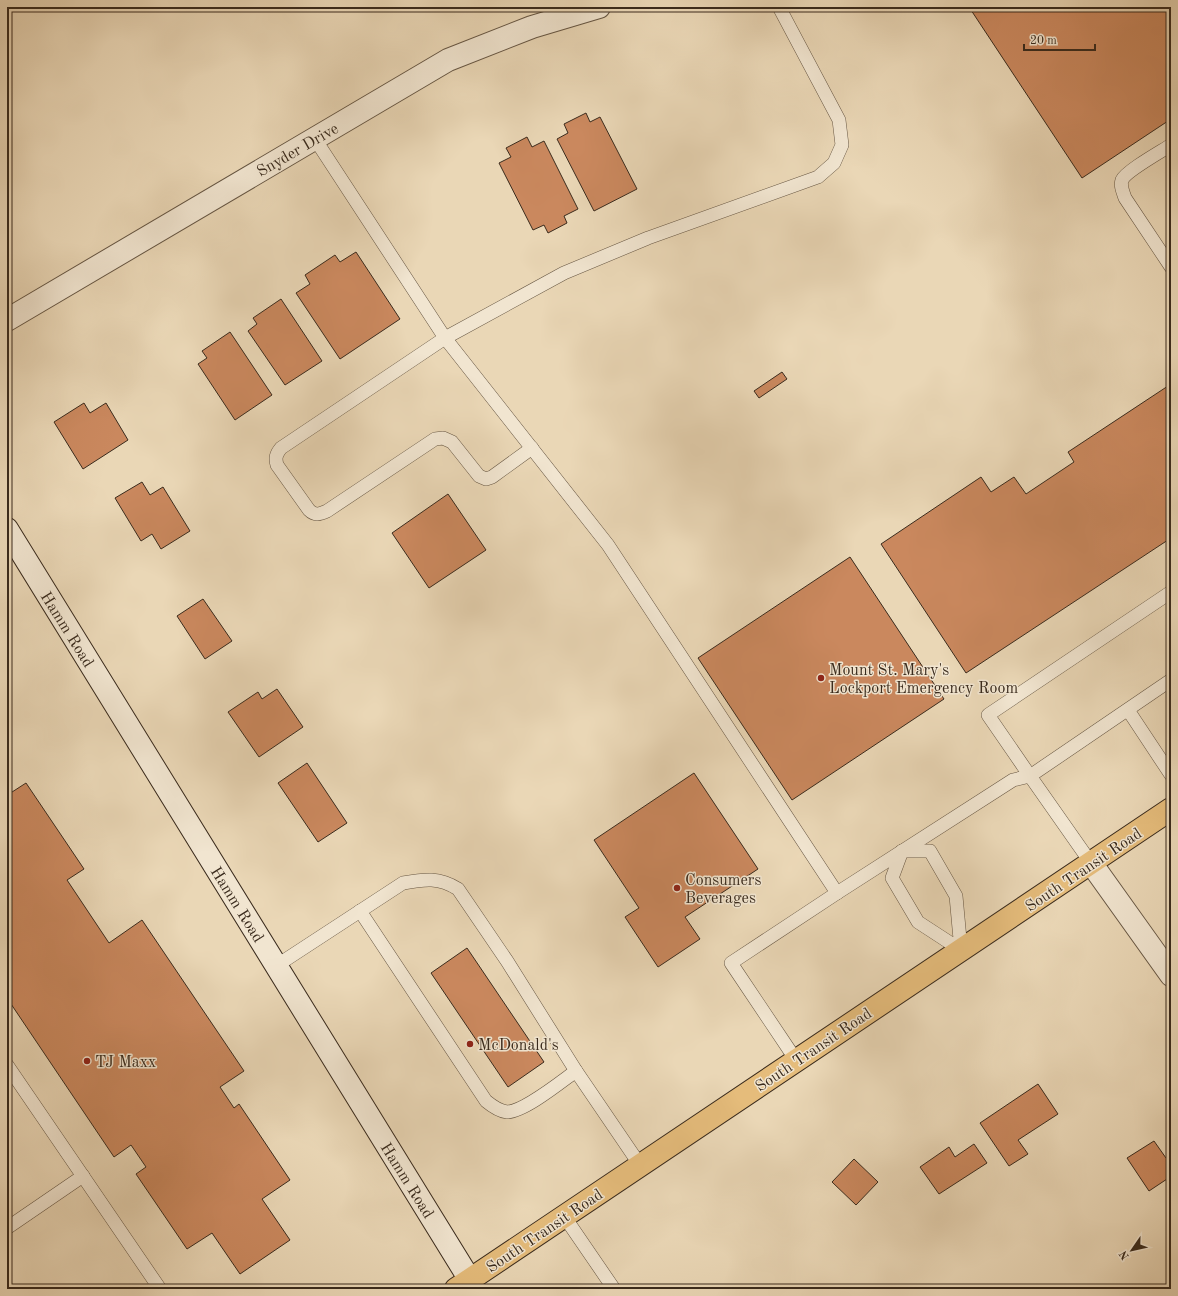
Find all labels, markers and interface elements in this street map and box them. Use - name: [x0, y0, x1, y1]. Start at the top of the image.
- scale bar: [1024, 26, 1095, 52]
- text: 20 m: [1030, 35, 1057, 47]
- street label: Snyder Drive: [254, 121, 342, 181]
- street label: Hamm Road: [37, 589, 96, 671]
- place label: Mount St. Mary's Lockport Emergency Room: [829, 663, 1018, 697]
- marker: Mount St. Mary's Lockport Emergency Room: [816, 673, 826, 683]
- street label: South Transit Road: [1023, 826, 1145, 916]
- street label: Hamm Road: [207, 864, 266, 946]
- place label: Consumers Beverages: [685, 873, 761, 907]
- marker: Consumers Beverages: [672, 883, 682, 893]
- street label: South Transit Road: [753, 1006, 875, 1096]
- place label: McDonald's: [478, 1038, 559, 1054]
- marker: McDonald's: [465, 1039, 475, 1049]
- place label: TJ Maxx: [95, 1055, 156, 1071]
- marker: TJ Maxx: [82, 1056, 92, 1066]
- street label: Hamm Road: [377, 1140, 436, 1222]
- street label: South Transit Road: [484, 1187, 606, 1277]
- north arrow: [1112, 1230, 1152, 1270]
- text: N: [1118, 1248, 1132, 1261]

